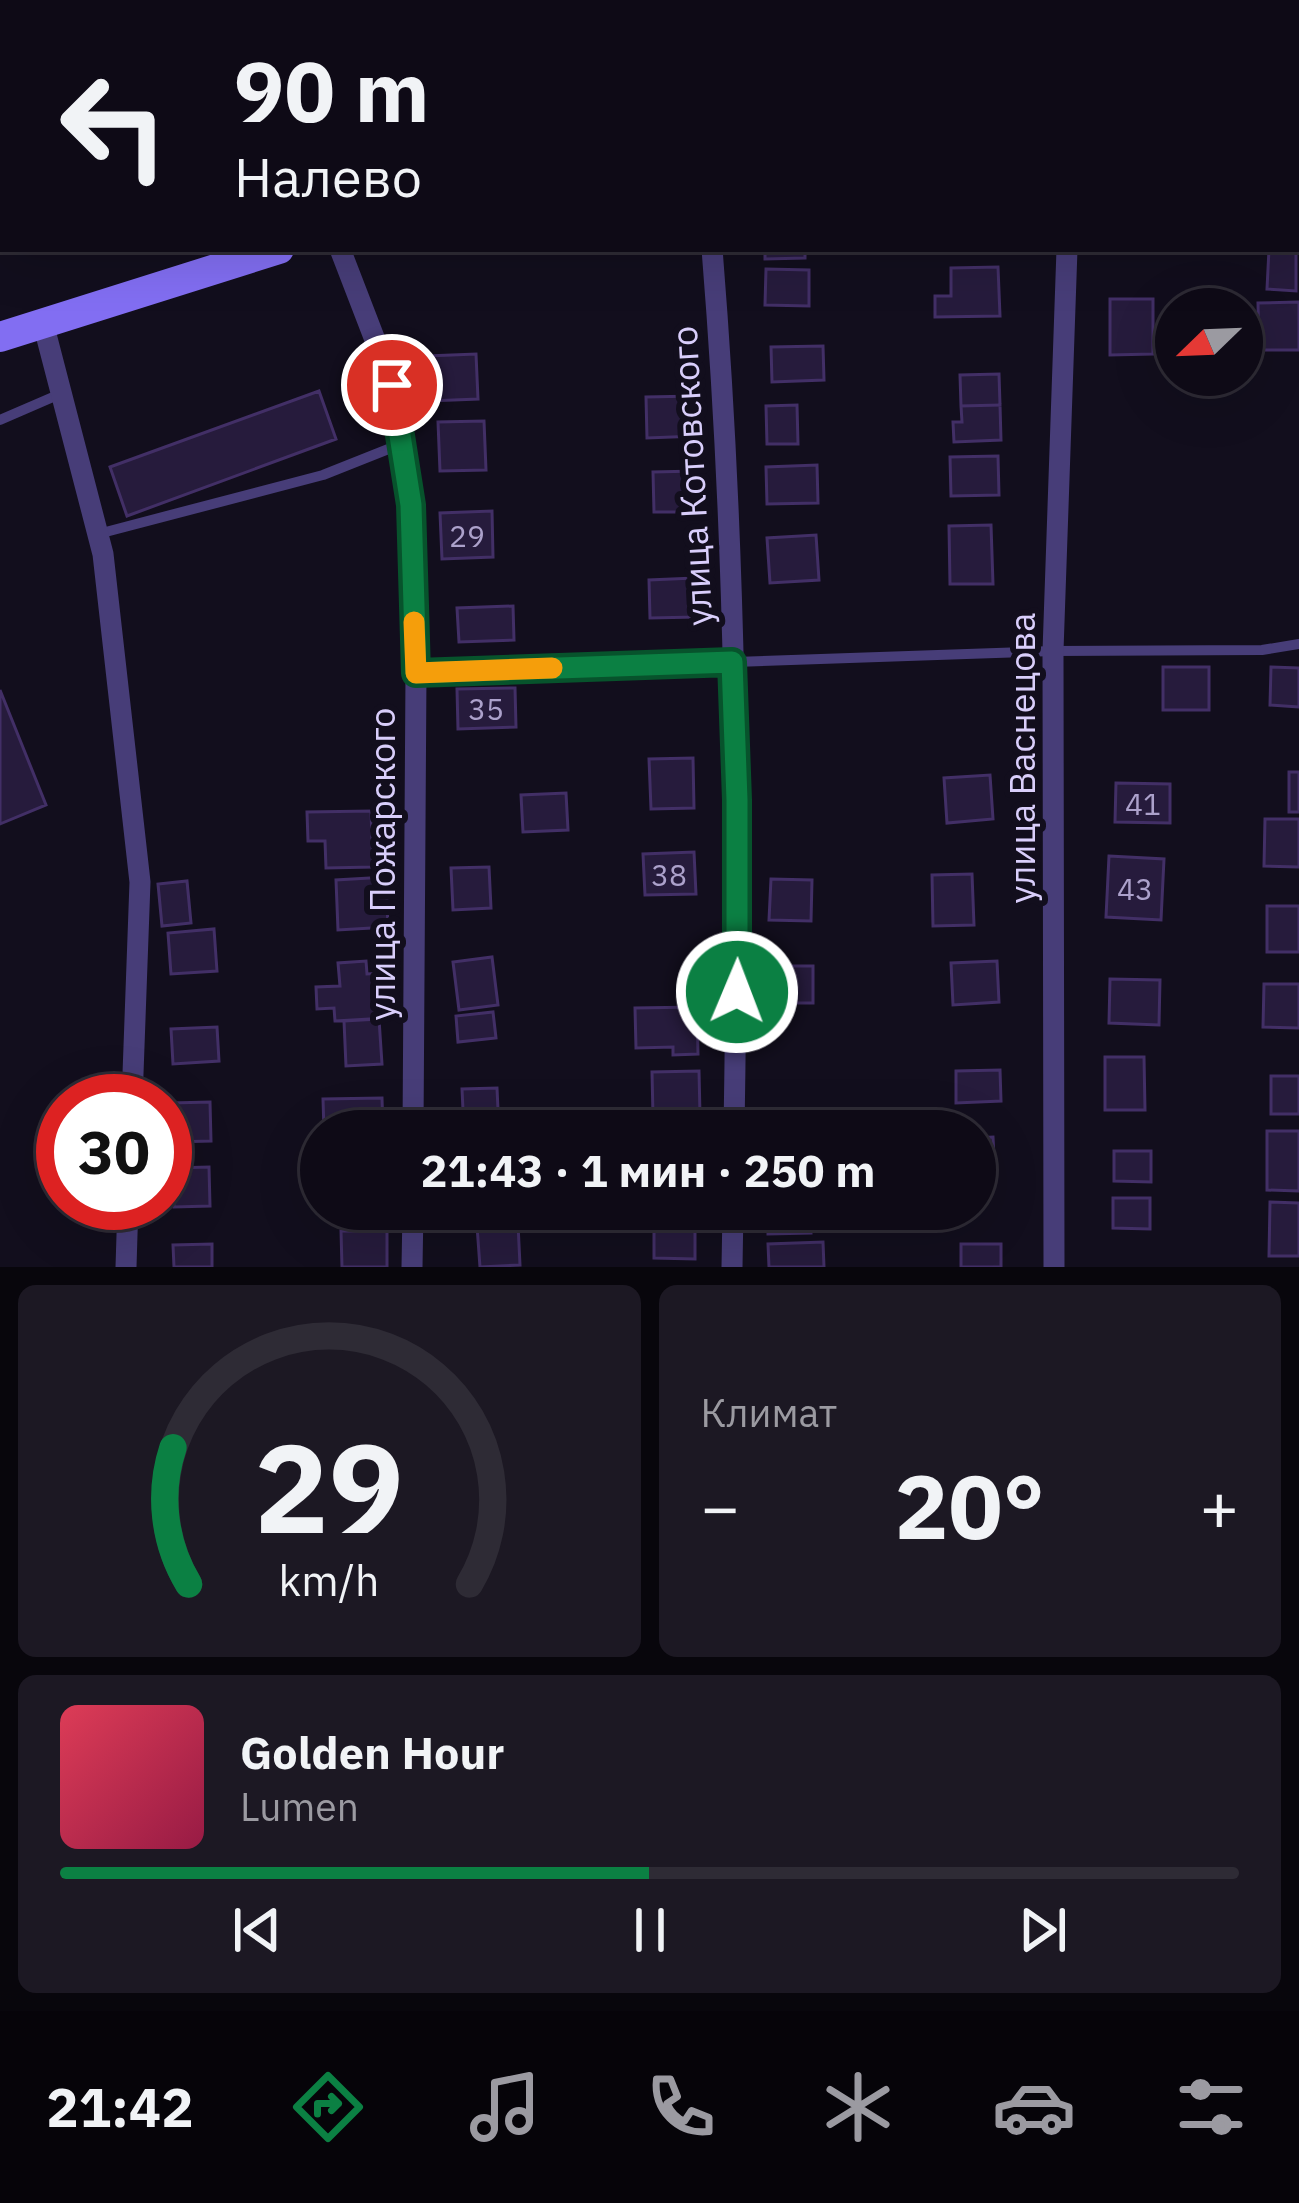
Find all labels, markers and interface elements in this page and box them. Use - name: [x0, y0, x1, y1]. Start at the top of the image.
- text: 90 m: [234, 36, 430, 145]
- icon: left: [36, 48, 192, 204]
- text: Налево: [234, 142, 422, 212]
- north arrow: [1155, 288, 1263, 396]
- map controls: [1155, 288, 1263, 396]
- street label: улица Котовского: [660, 325, 722, 627]
- pin: [341, 334, 443, 436]
- icon: arrive: [359, 352, 425, 418]
- house number: 29: [449, 516, 485, 555]
- street label: улица Васнецова: [998, 613, 1045, 903]
- house number: 35: [468, 689, 504, 728]
- street label: улица Пожарского: [358, 708, 405, 1020]
- house number: 41: [1125, 784, 1161, 823]
- house number: 38: [651, 855, 687, 894]
- house number: 43: [1117, 869, 1153, 908]
- position arrow: [674, 929, 800, 1055]
- speed limit sign: 30: [36, 1074, 192, 1230]
- text: 21:43 · 1 мин · 250 m: [421, 1141, 875, 1199]
- text: Климат: [701, 1387, 837, 1438]
- text: 29: [254, 1405, 404, 1567]
- text: 20°: [895, 1447, 1045, 1564]
- text: −: [701, 1463, 740, 1549]
- text: +: [1199, 1463, 1239, 1549]
- text: km/h: [279, 1552, 380, 1608]
- text: Golden Hour: [240, 1723, 504, 1781]
- text: Lumen: [240, 1781, 359, 1832]
- icon: previous: [224, 1897, 290, 1963]
- icon: pause: [617, 1897, 683, 1963]
- icon: next: [1010, 1897, 1076, 1963]
- icon: directions: [286, 2065, 370, 2149]
- icon: music: [463, 2065, 547, 2149]
- icon: phone: [639, 2065, 723, 2149]
- icon: climate: [816, 2065, 900, 2149]
- icon: car: [992, 2065, 1076, 2149]
- icon: filters: [1169, 2065, 1253, 2149]
- text: 21:42: [46, 2072, 194, 2142]

